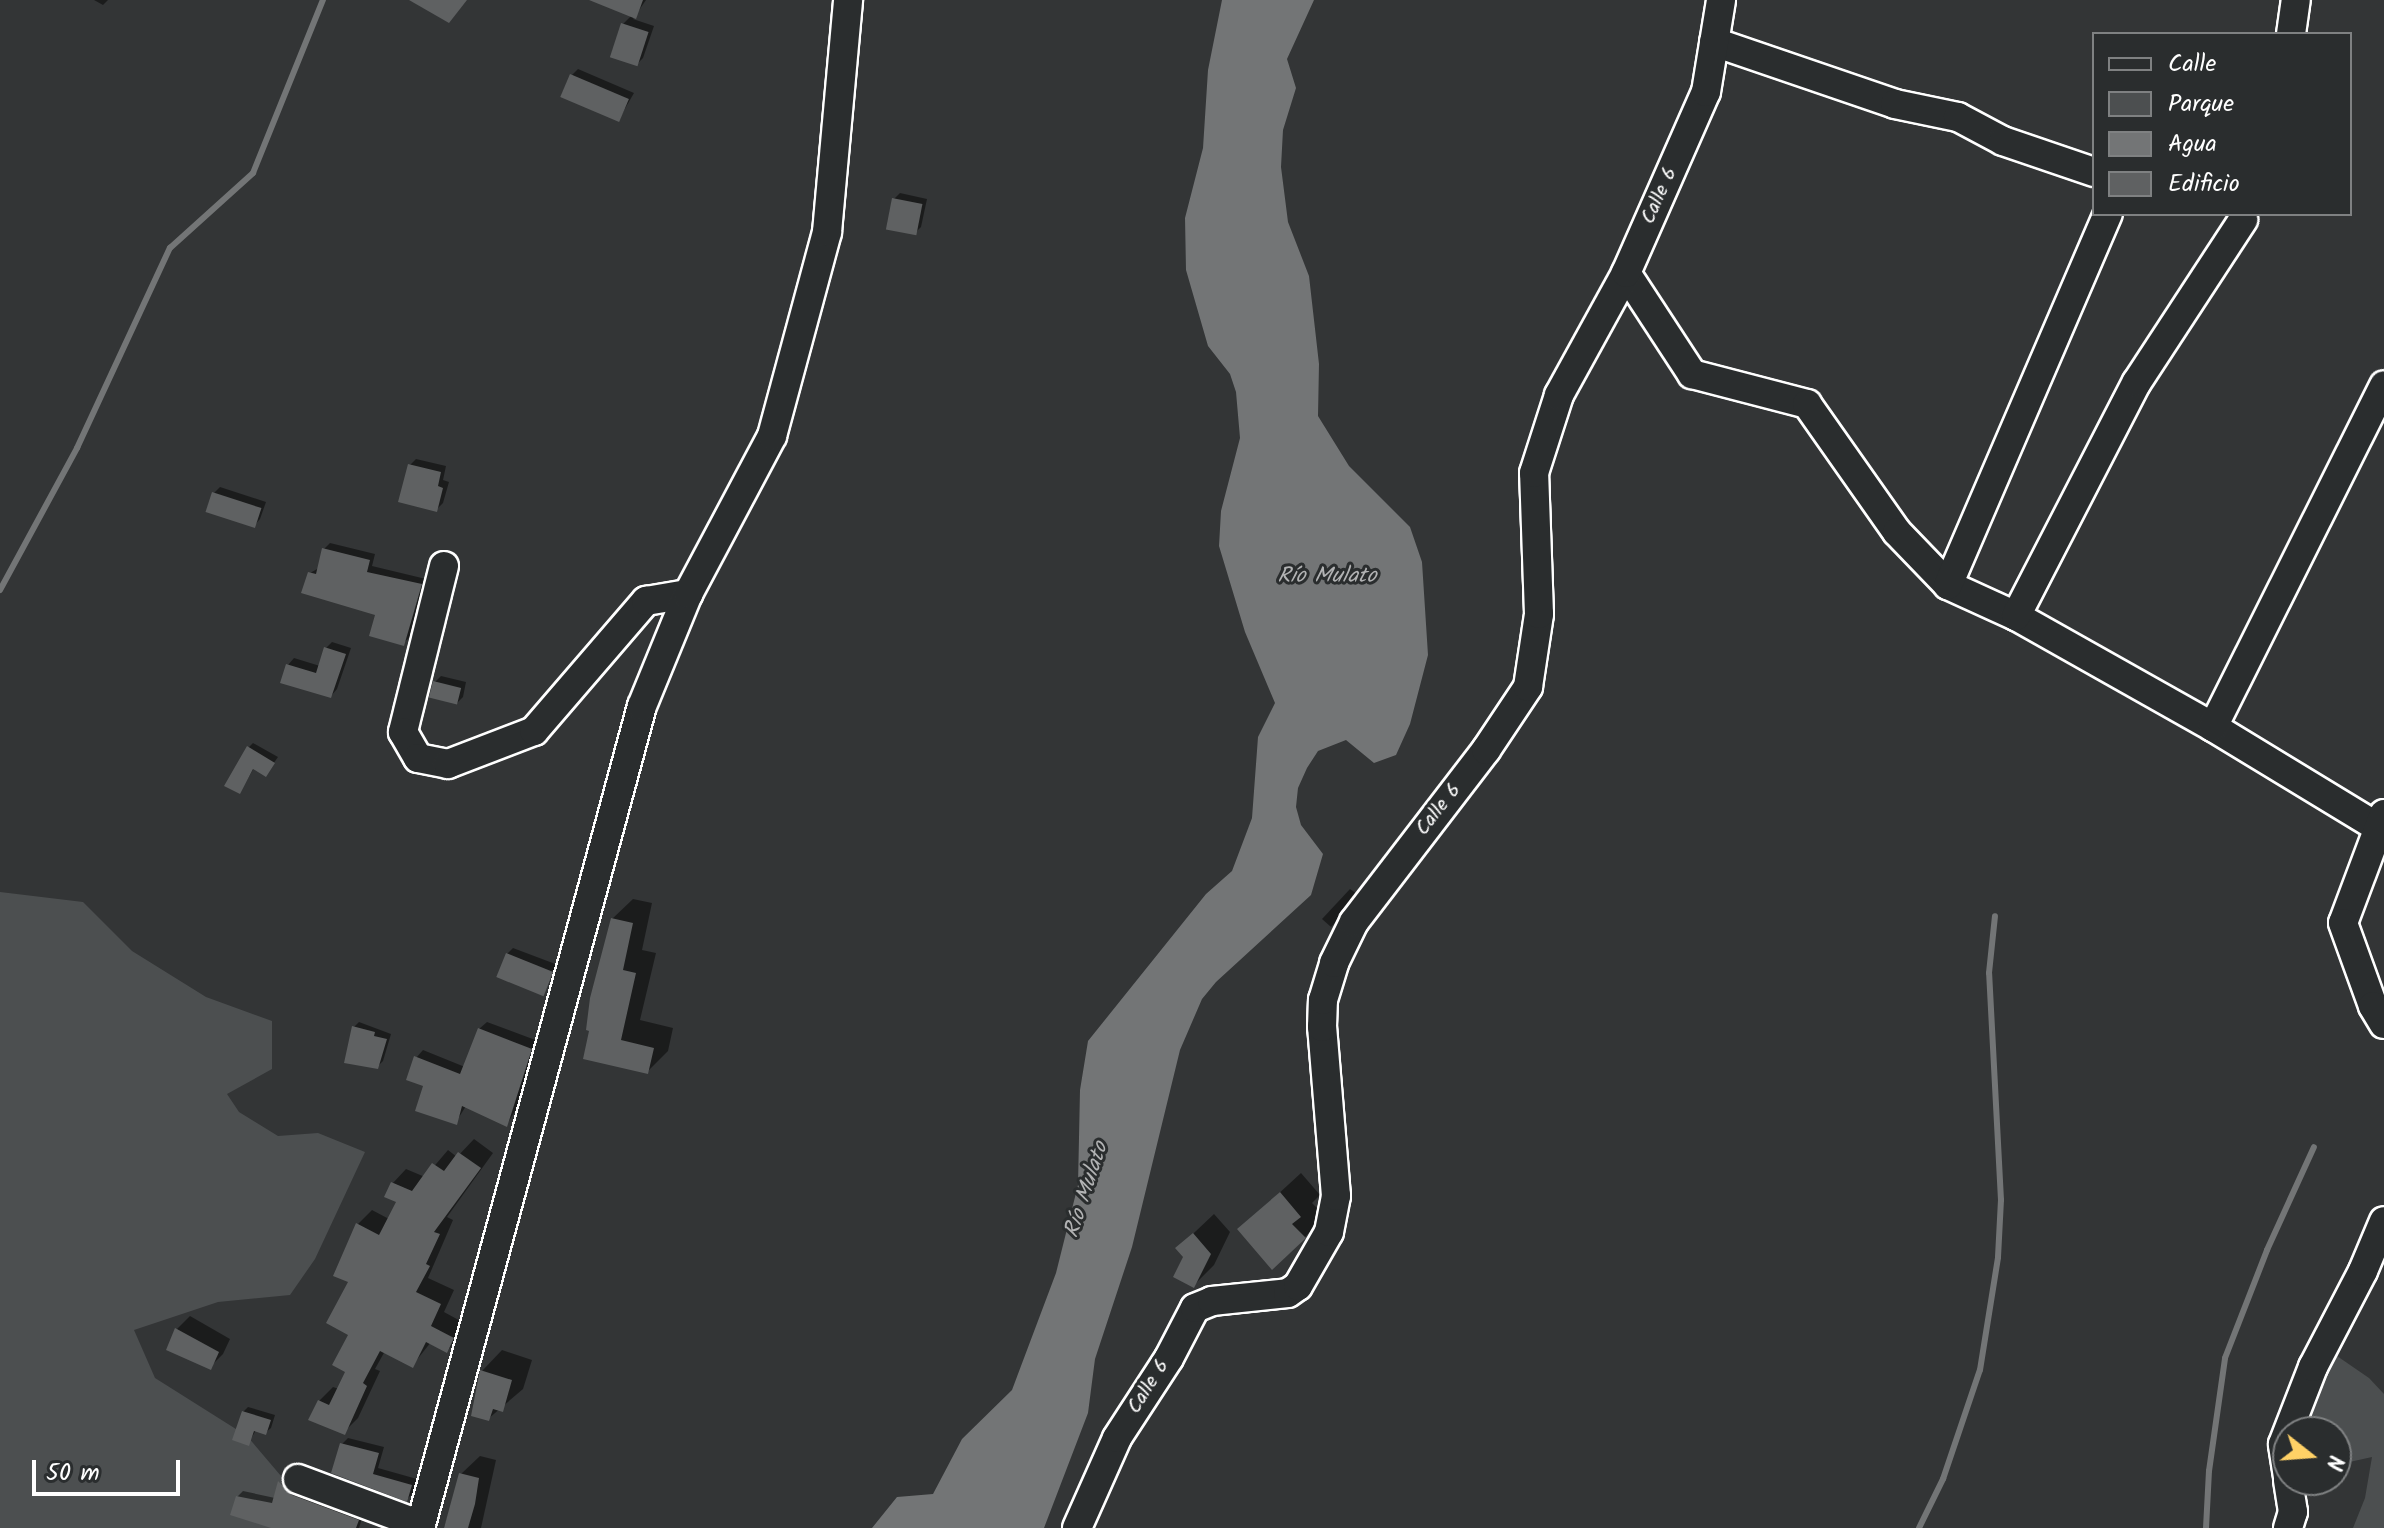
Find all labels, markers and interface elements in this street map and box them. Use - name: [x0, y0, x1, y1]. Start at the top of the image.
- legend: [2092, 32, 2352, 216]
- text: Calle: [2168, 45, 2216, 84]
- text: Parque: [2168, 85, 2234, 124]
- text: Agua: [2168, 125, 2217, 164]
- street label: Calle 6: [1637, 164, 1683, 228]
- text: Edificio: [2168, 165, 2240, 204]
- water label: Río Mulato: [1278, 564, 1376, 590]
- street label: Calle 6: [1411, 779, 1467, 841]
- water label: Río Mulato: [1059, 1139, 1115, 1241]
- street label: Calle 6: [1123, 1355, 1175, 1419]
- north arrow: [2272, 1416, 2352, 1496]
- scale bar: [36, 1444, 184, 1494]
- text: N: [2315, 1451, 2352, 1474]
- text: 50 m: [46, 1454, 100, 1493]

